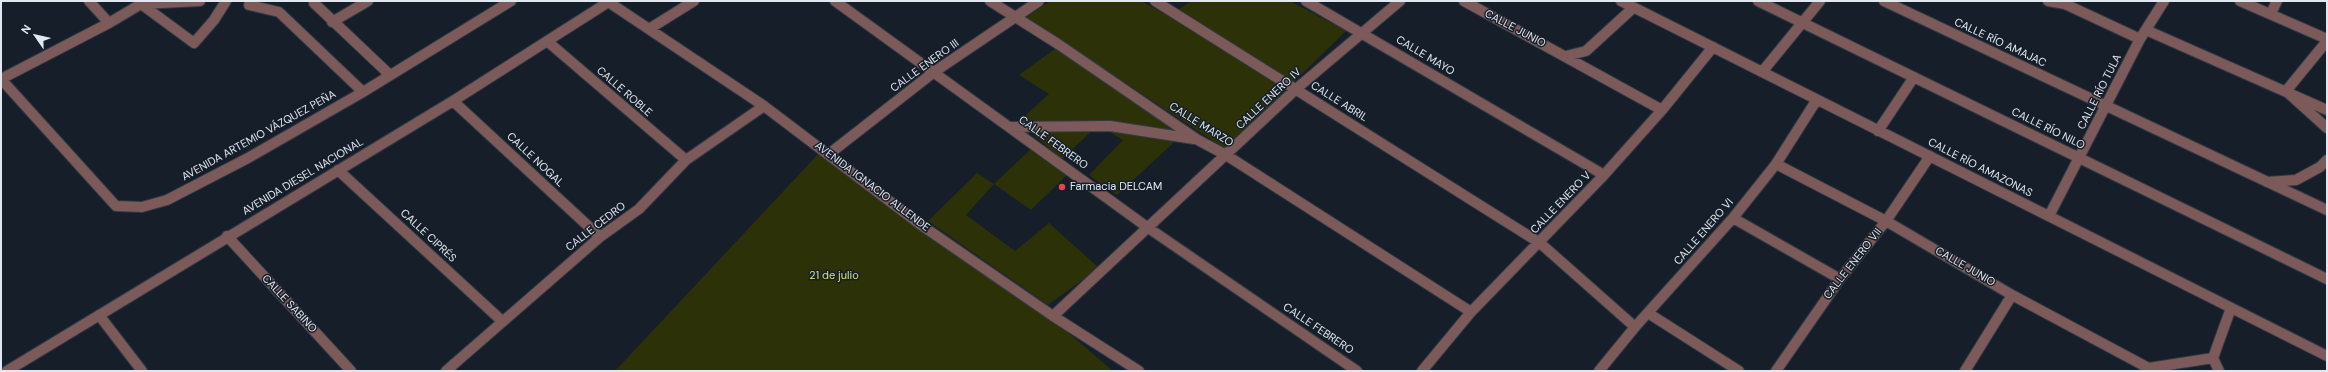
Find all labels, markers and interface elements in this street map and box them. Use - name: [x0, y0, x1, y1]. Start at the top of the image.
- street label: CALLE JUNIO: [1482, 7, 1548, 51]
- north arrow: [16, 16, 56, 56]
- street label: CALLE RÍO AMAJAC: [1952, 16, 2048, 70]
- text: N: [18, 22, 34, 37]
- street label: CALLE MAYO: [1393, 33, 1457, 79]
- street label: CALLE ENERO III: [888, 37, 962, 95]
- street label: CALLE RÍO TULA: [2075, 52, 2125, 132]
- street label: CALLE ROBLE: [593, 64, 655, 120]
- street label: CALLE ENERO IV: [1234, 66, 1304, 132]
- street label: CALLE ABRIL: [1308, 79, 1370, 125]
- street label: AVENIDA ARTEMIO VÁZQUEZ PEÑA: [180, 88, 338, 184]
- street label: CALLE MARZO: [1167, 100, 1235, 150]
- street label: CALLE RÍO NILO: [2009, 106, 2087, 152]
- street label: CALLE FEBRERO: [1016, 113, 1090, 173]
- street label: CALLE NOGAL: [504, 130, 566, 190]
- street label: AVENIDA DIESEL NACIONAL: [240, 136, 366, 218]
- street label: CALLE RÍO AMAZONAS: [1925, 136, 2035, 200]
- street label: AVENIDA IGNACIO ALLENDE: [812, 139, 932, 235]
- street label: CALLE ENERO V: [1528, 169, 1594, 237]
- place label: Farmacia DELCAM: [1070, 180, 1162, 194]
- marker: Farmacia DELCAM: [1057, 182, 1067, 192]
- street label: CALLE ENERO VI: [1672, 196, 1736, 268]
- street label: CALLE CEDRO: [563, 199, 629, 255]
- street label: CALLE CIPRÉS: [397, 207, 459, 265]
- street label: CALLE ENERO VII: [1821, 226, 1885, 302]
- street label: CALLE JUNIO: [1933, 244, 1997, 290]
- park label: 21 de julio: [809, 269, 859, 283]
- street label: CALLE SABINO: [259, 272, 319, 336]
- street label: CALLE FEBRERO: [1280, 301, 1356, 357]

